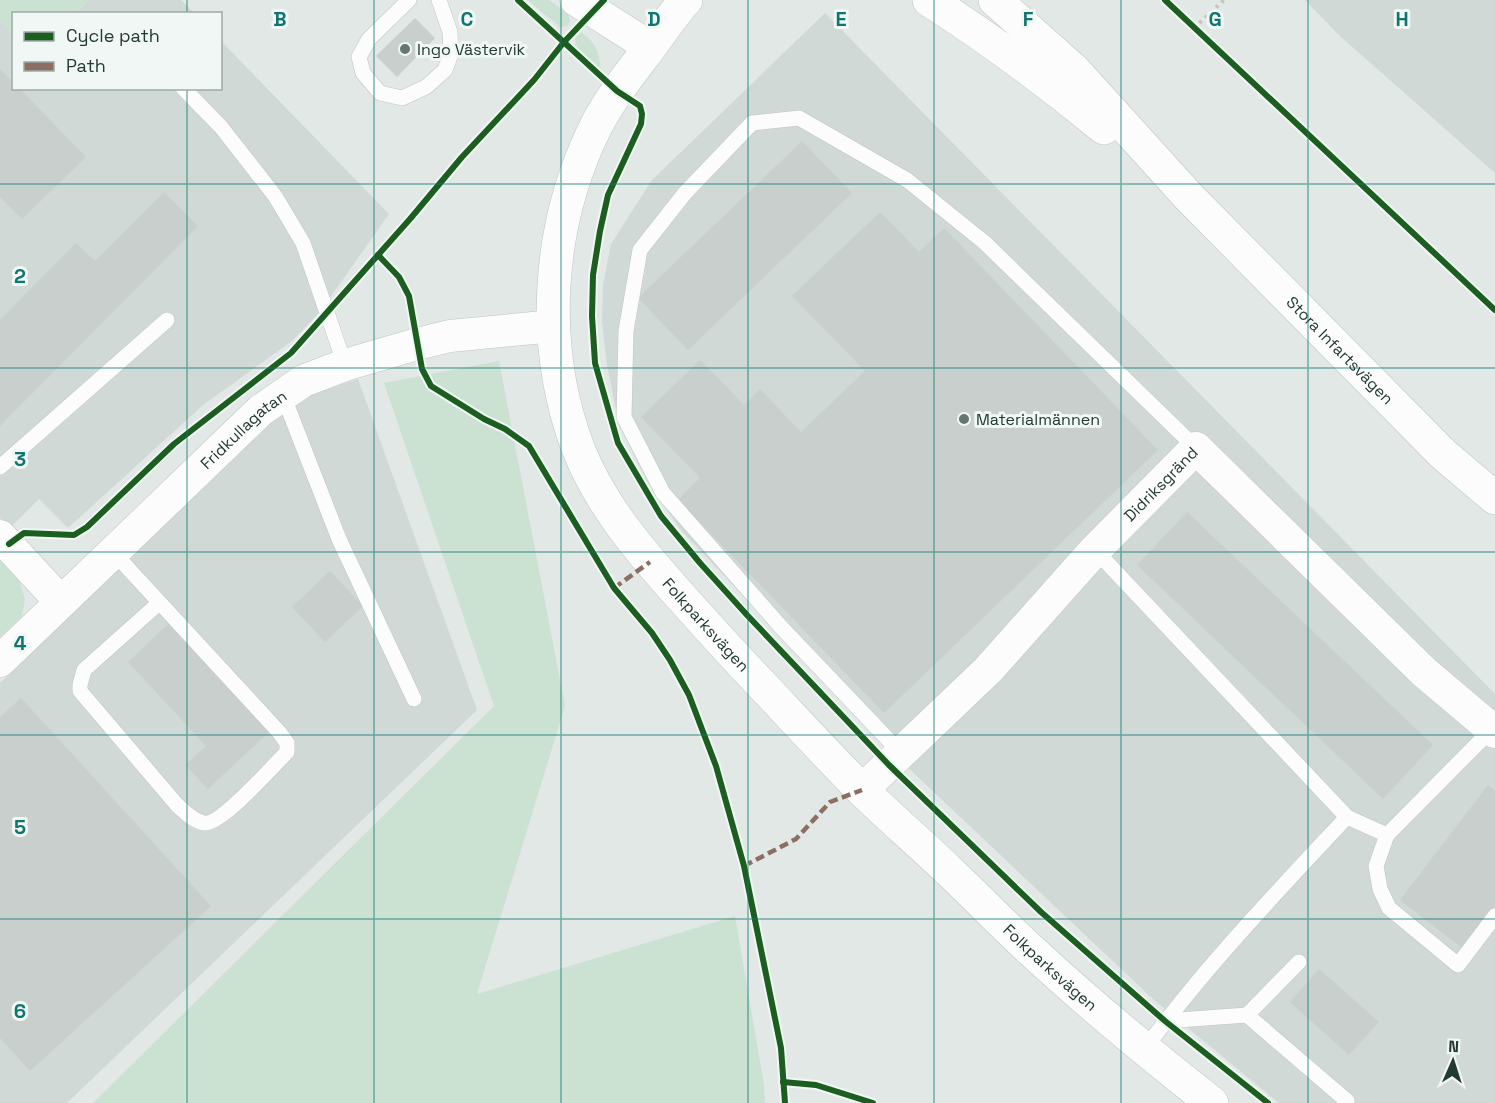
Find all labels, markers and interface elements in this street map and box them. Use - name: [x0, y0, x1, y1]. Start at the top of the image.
- text: B: [273, 6, 287, 32]
- text: C: [461, 6, 474, 32]
- text: D: [647, 6, 661, 32]
- text: E: [835, 6, 847, 32]
- text: F: [1023, 6, 1034, 32]
- text: G: [1208, 6, 1222, 32]
- text: H: [1395, 6, 1409, 32]
- legend: [12, 12, 222, 90]
- text: Cycle path: [66, 24, 160, 47]
- place label: Ingo Västervik: [417, 39, 526, 60]
- marker: Ingo Västervik: [398, 42, 412, 56]
- text: Path: [66, 54, 106, 77]
- text: 2: [14, 263, 26, 289]
- street label: Stora Infartsvägen: [1282, 291, 1398, 409]
- street label: Fridkullagatan: [195, 385, 291, 474]
- place label: Materialmännen: [976, 409, 1100, 430]
- marker: Materialmännen: [957, 412, 971, 426]
- street label: Didriksgränd: [1119, 442, 1202, 526]
- text: 3: [14, 446, 26, 472]
- street label: Folkparksvägen: [658, 573, 754, 676]
- text: 4: [14, 630, 27, 656]
- text: 5: [14, 814, 26, 840]
- street label: Folkparksvägen: [999, 919, 1102, 1015]
- text: 6: [14, 998, 26, 1024]
- north arrow: [1423, 1031, 1483, 1091]
- text: N: [1448, 1036, 1460, 1057]

